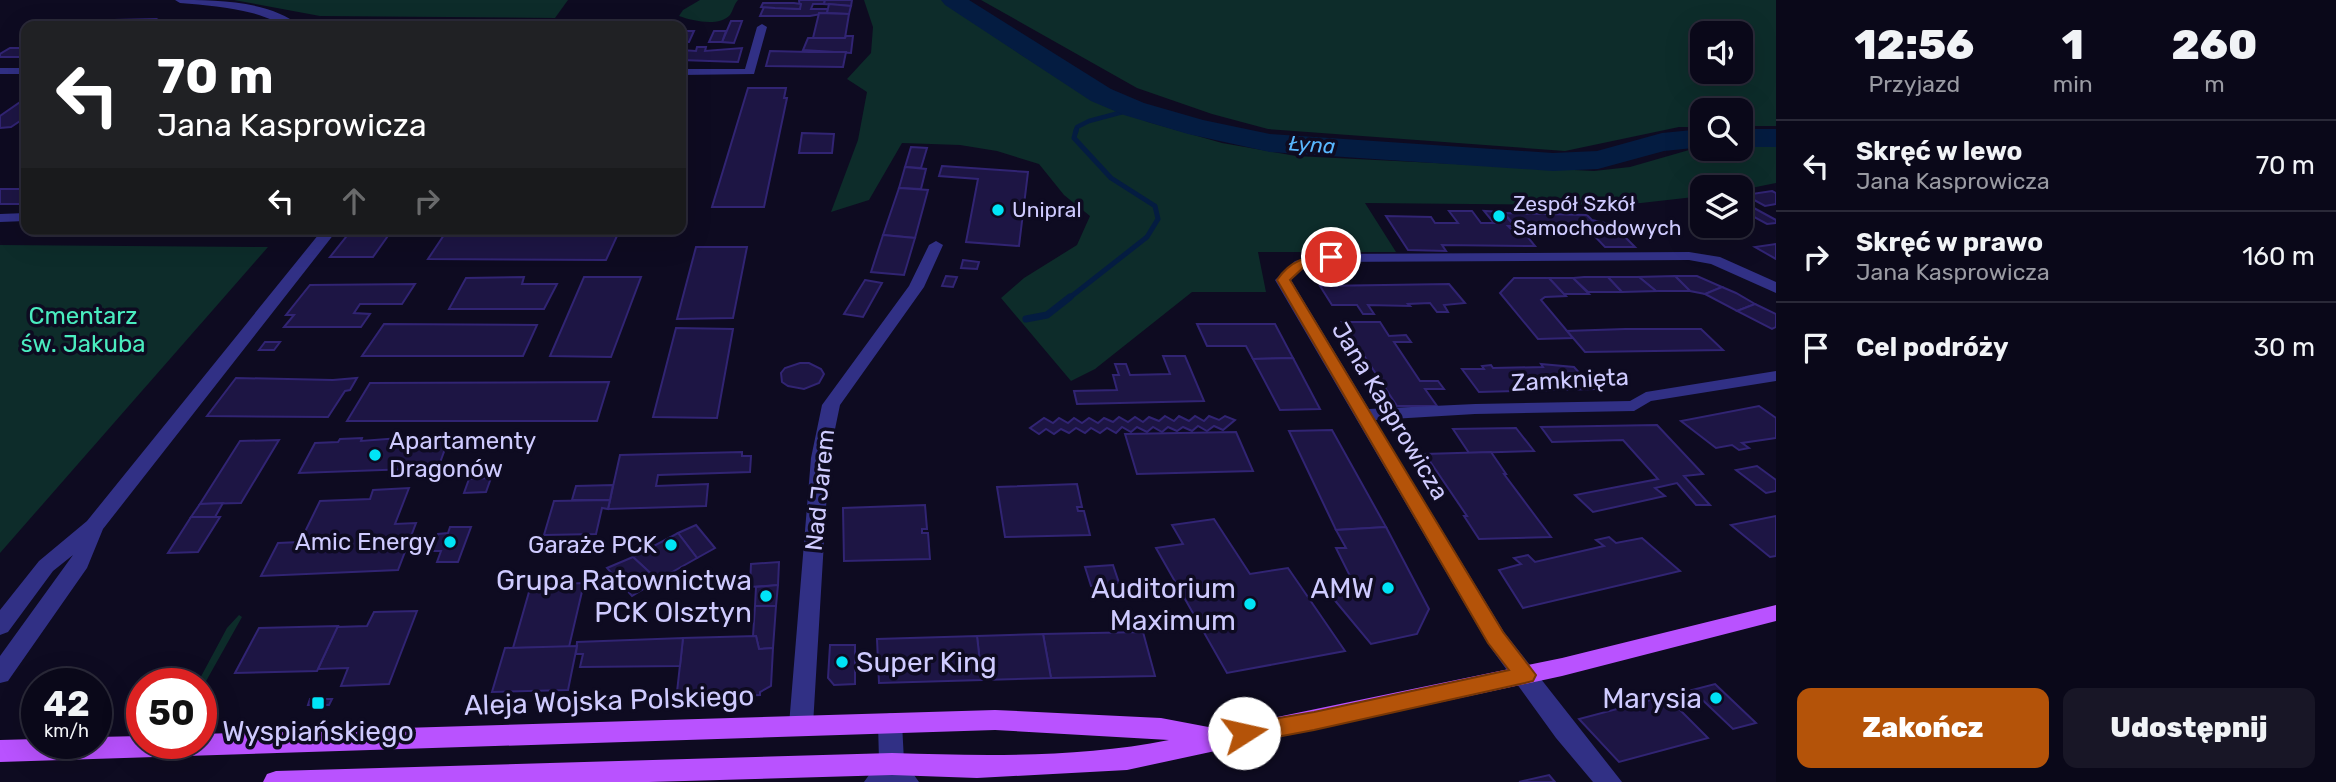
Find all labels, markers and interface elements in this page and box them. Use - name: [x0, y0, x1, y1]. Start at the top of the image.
- text: 12:56: [1855, 20, 1974, 70]
- text: 1: [2062, 20, 2084, 70]
- text: 260: [2171, 20, 2257, 70]
- map controls: [1690, 21, 1753, 238]
- button: sound: [1690, 21, 1753, 84]
- text: 70 m: [157, 47, 274, 105]
- icon: left: [42, 49, 133, 140]
- text: Przyjazd: [1869, 70, 1960, 98]
- text: min: [2053, 70, 2093, 98]
- text: m: [2204, 70, 2225, 98]
- button: search: [1690, 98, 1753, 161]
- text: Jana Kasprowicza: [157, 106, 427, 144]
- water label: Łyna: [1288, 130, 1336, 159]
- text: Skręć w lewo: [1856, 136, 2022, 167]
- icon: left: [1797, 147, 1835, 185]
- text: 70 m: [2256, 150, 2315, 181]
- text: Jana Kasprowicza: [1856, 167, 2050, 195]
- button: layers: [1690, 175, 1753, 238]
- icon: left: [262, 182, 300, 220]
- icon: ahead: [335, 182, 373, 220]
- icon: right: [408, 182, 446, 220]
- place label: Zespół Szkół Samochodowych: [1513, 191, 1682, 240]
- place label: Unipral: [1012, 197, 1082, 222]
- marker: Unipral: [990, 202, 1006, 218]
- marker: Zespół Szkół Samochodowych: [1491, 208, 1507, 224]
- pin: [1301, 227, 1361, 287]
- text: Skręć w prawo: [1856, 227, 2043, 258]
- icon: arrive: [1312, 238, 1350, 276]
- icon: right: [1797, 238, 1835, 276]
- text: 160 m: [2242, 241, 2315, 272]
- text: Jana Kasprowicza: [1856, 258, 2050, 286]
- park label: Cmentarz św. Jakuba: [21, 302, 145, 358]
- street label: Jana Kasprowicza: [1326, 317, 1454, 505]
- icon: arrive: [1797, 329, 1835, 367]
- text: Cel podróży: [1856, 332, 2009, 363]
- text: 30 m: [2253, 332, 2315, 363]
- street label: Zamknięta: [1510, 363, 1630, 397]
- place label: Apartamenty Dragonów: [389, 427, 536, 483]
- street label: Nad Jarem: [800, 428, 840, 552]
- marker: Apartamenty Dragonów: [367, 447, 383, 463]
- place label: Amic Energy: [295, 528, 436, 556]
- place label: Garaże PCK: [528, 531, 658, 559]
- marker: Amic Energy: [442, 534, 458, 550]
- marker: Garaże PCK: [663, 537, 679, 553]
- place label: Grupa Ratownictwa PCK Olsztyn: [496, 564, 752, 629]
- place label: Auditorium Maximum: [1091, 572, 1236, 637]
- place label: AMW: [1311, 572, 1374, 605]
- marker: AMW: [1380, 580, 1396, 596]
- marker: Grupa Ratownictwa PCK Olsztyn: [758, 588, 774, 604]
- marker: Auditorium Maximum: [1242, 596, 1258, 612]
- place label: Super King: [856, 646, 997, 679]
- marker: Super King: [834, 654, 850, 670]
- speed limit sign: 50: [126, 668, 217, 759]
- street label: Aleja Wojska Polskiego: [463, 679, 755, 722]
- place label: Marysia: [1602, 682, 1702, 715]
- text: 42: [43, 683, 90, 725]
- button: Zakończ: [1797, 688, 2049, 768]
- button: Udostępnij: [2063, 688, 2315, 768]
- marker: Marysia: [1708, 690, 1724, 706]
- marker: Wyspiańskiego: [310, 695, 326, 711]
- position arrow: [1207, 696, 1281, 770]
- place label: Wyspiańskiego: [222, 715, 414, 748]
- text: km/h: [44, 720, 89, 742]

